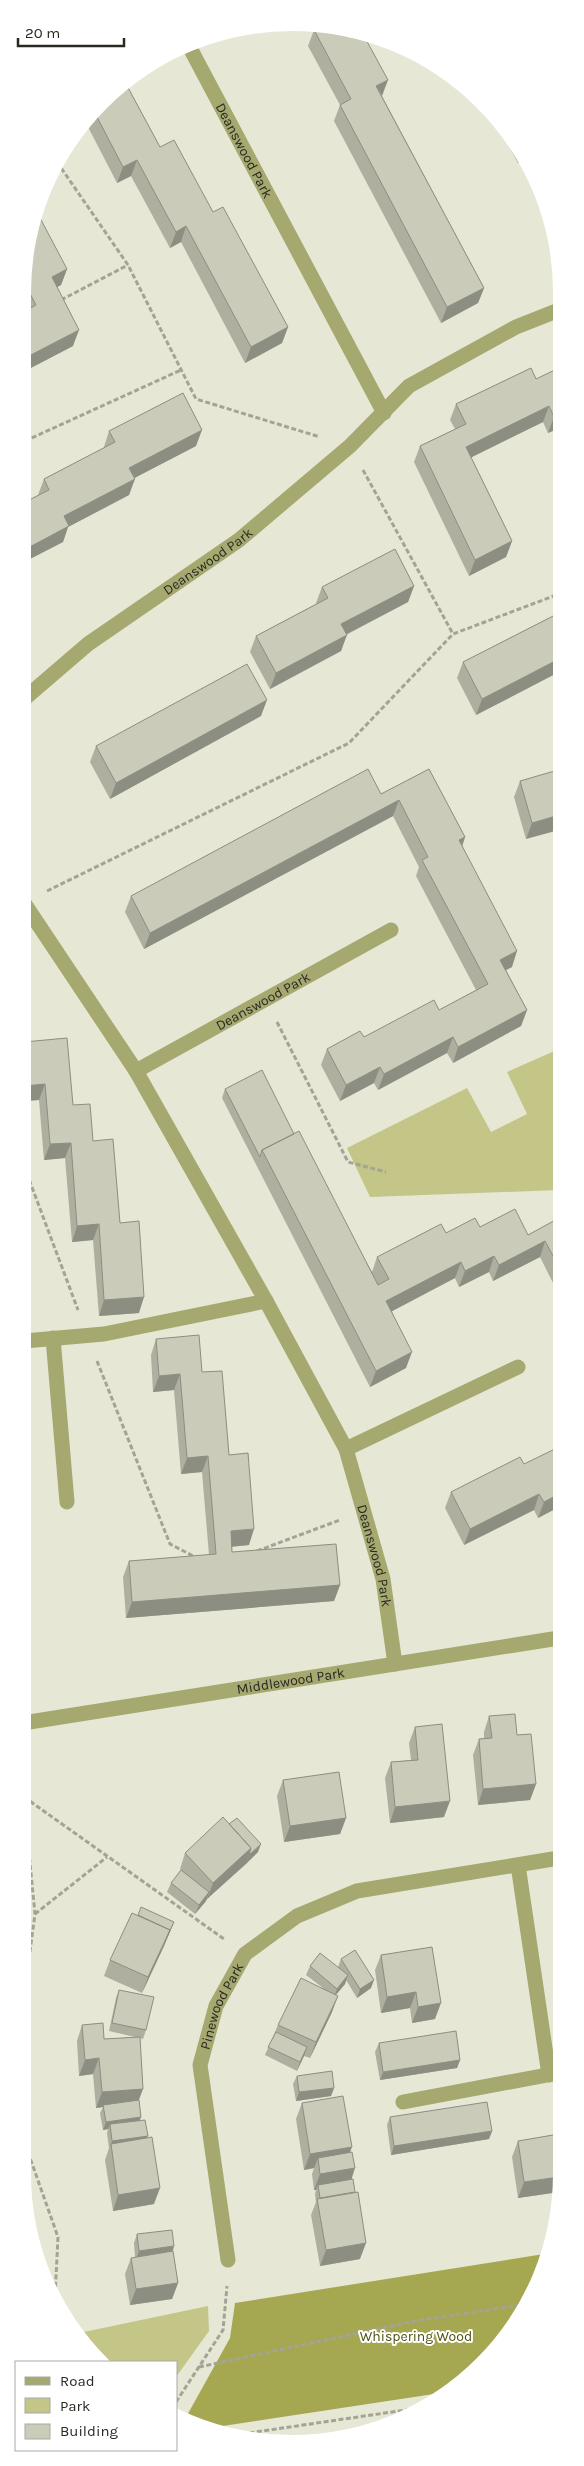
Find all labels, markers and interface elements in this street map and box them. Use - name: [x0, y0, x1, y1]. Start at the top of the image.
- scale bar: [18, 15, 124, 47]
- text: 20 m: [25, 24, 60, 42]
- street label: Deanswood Park: [212, 100, 277, 201]
- street label: Deanswood Park: [160, 524, 256, 598]
- street label: Deanswood Park: [213, 968, 313, 1034]
- street label: Deanswood Park: [354, 1502, 395, 1608]
- street label: Middlewood Park: [235, 1664, 346, 1698]
- street label: Pinewood Park: [196, 1959, 247, 2051]
- park label: Whispering Wood: [360, 2328, 472, 2345]
- legend: [15, 2361, 178, 2451]
- text: Road: [60, 2372, 95, 2390]
- text: Park: [60, 2397, 90, 2415]
- text: Building: [60, 2422, 118, 2440]

